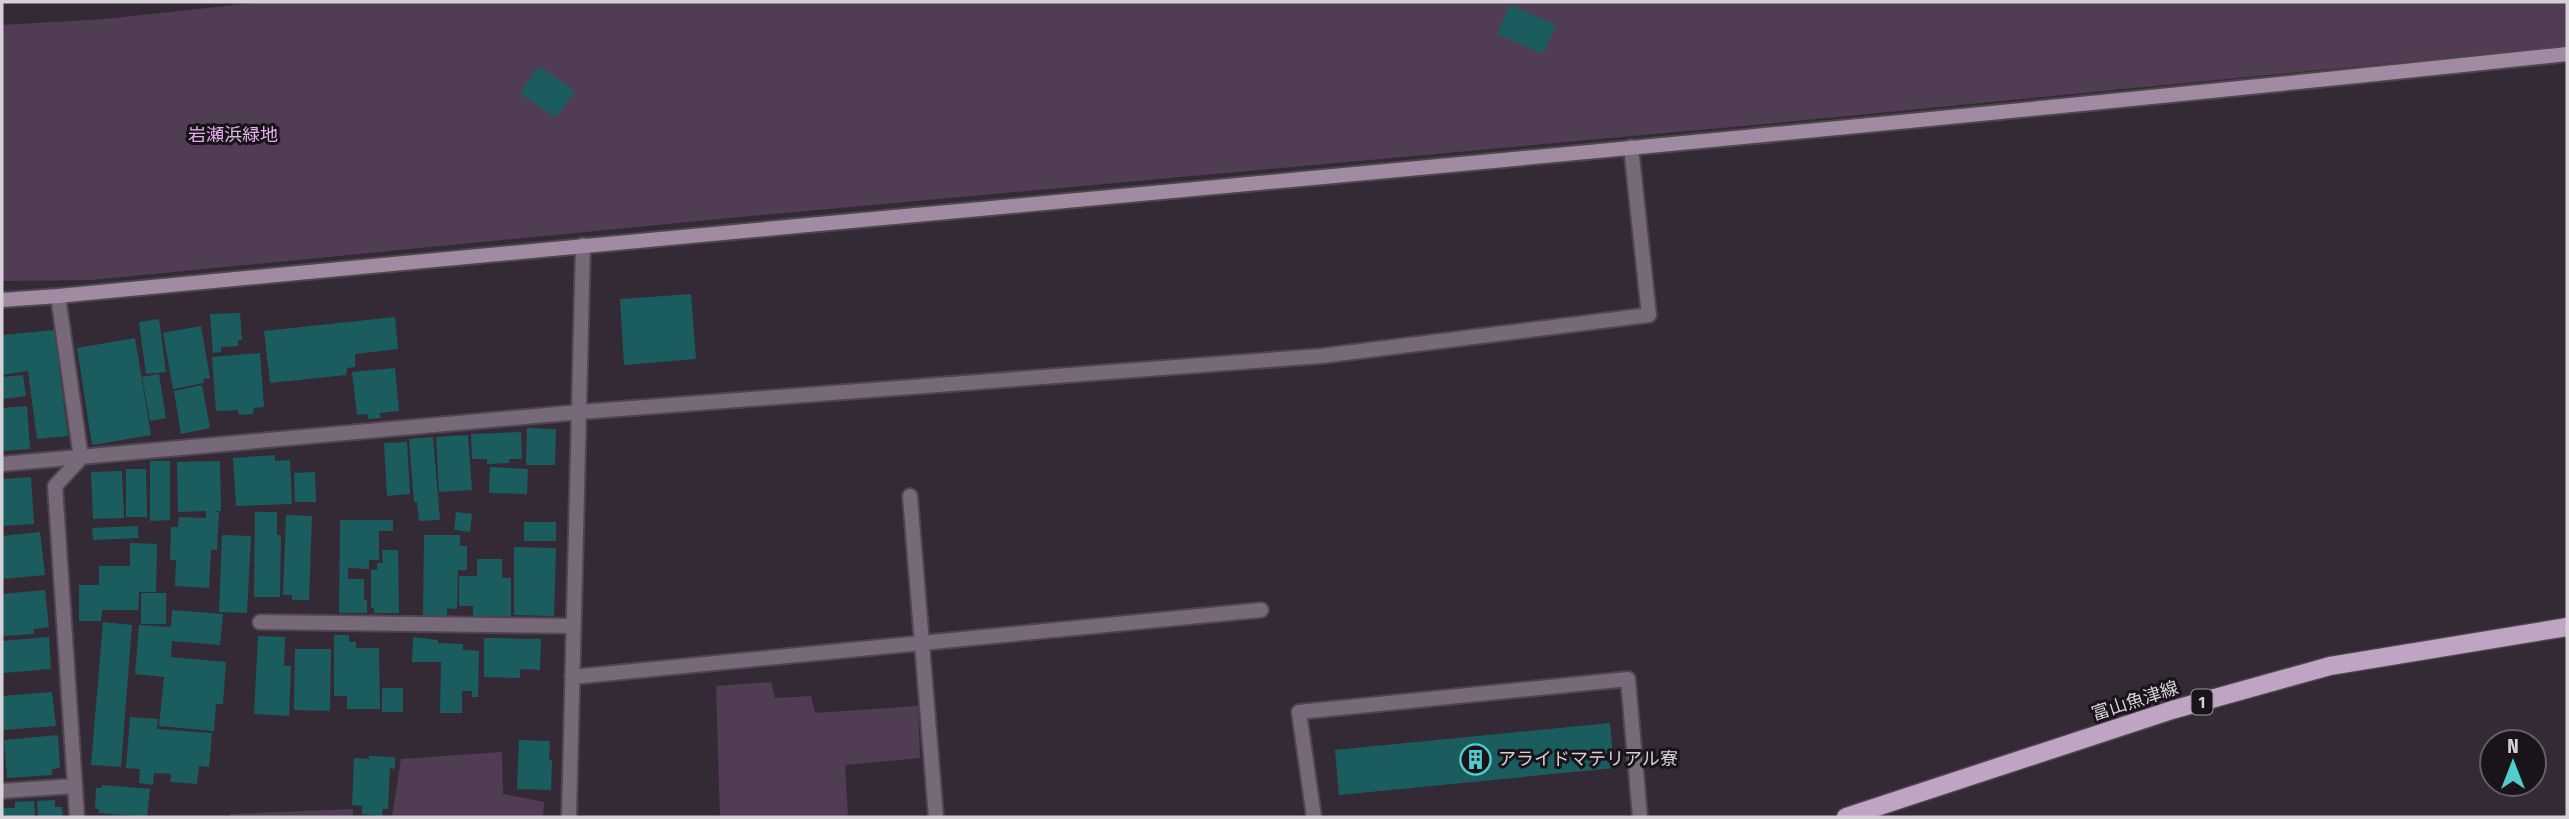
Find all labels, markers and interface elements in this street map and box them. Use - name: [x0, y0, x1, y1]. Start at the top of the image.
- park label: 岩瀬浜緑地: [188, 124, 278, 146]
- street label: 富山魚津線: [2089, 677, 2181, 725]
- road number: 1: [2192, 690, 2212, 715]
- north arrow: [2478, 728, 2548, 798]
- text: N: [2507, 735, 2519, 758]
- building icon: アライドマテリアル寮: [1458, 742, 1492, 776]
- place label: アライドマテリアル寮: [1498, 748, 1678, 770]

